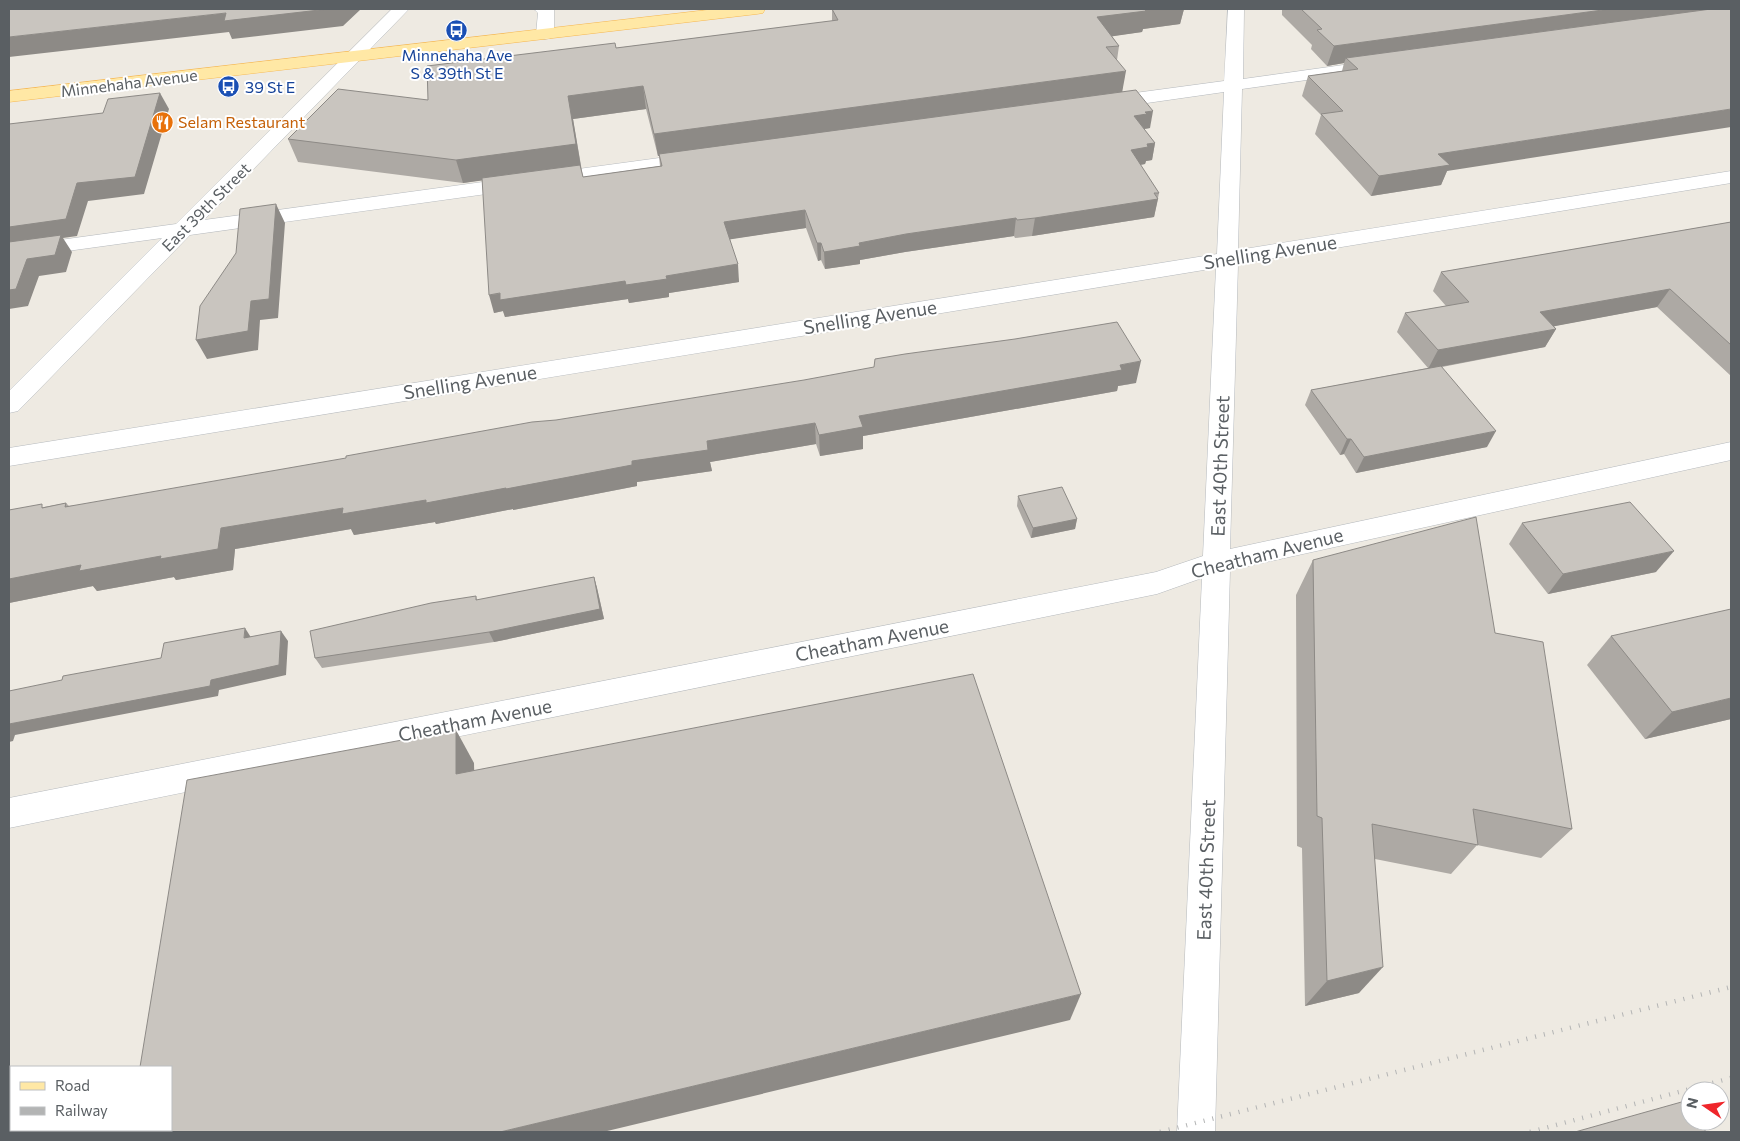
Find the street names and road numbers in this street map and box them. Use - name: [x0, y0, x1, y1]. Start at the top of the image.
- street label: Minnehaha Avenue: [59, 65, 198, 100]
- street label: East 39th Street: [157, 158, 254, 255]
- street label: Snelling Avenue: [1202, 230, 1338, 273]
- street label: Snelling Avenue: [802, 295, 938, 338]
- street label: Snelling Avenue: [402, 360, 538, 403]
- street label: East 40th Street: [1206, 395, 1233, 537]
- street label: Cheatham Avenue: [1188, 522, 1345, 583]
- street label: Cheatham Avenue: [793, 613, 951, 666]
- street label: Cheatham Avenue: [396, 693, 554, 746]
- street label: East 40th Street: [1192, 799, 1219, 941]

